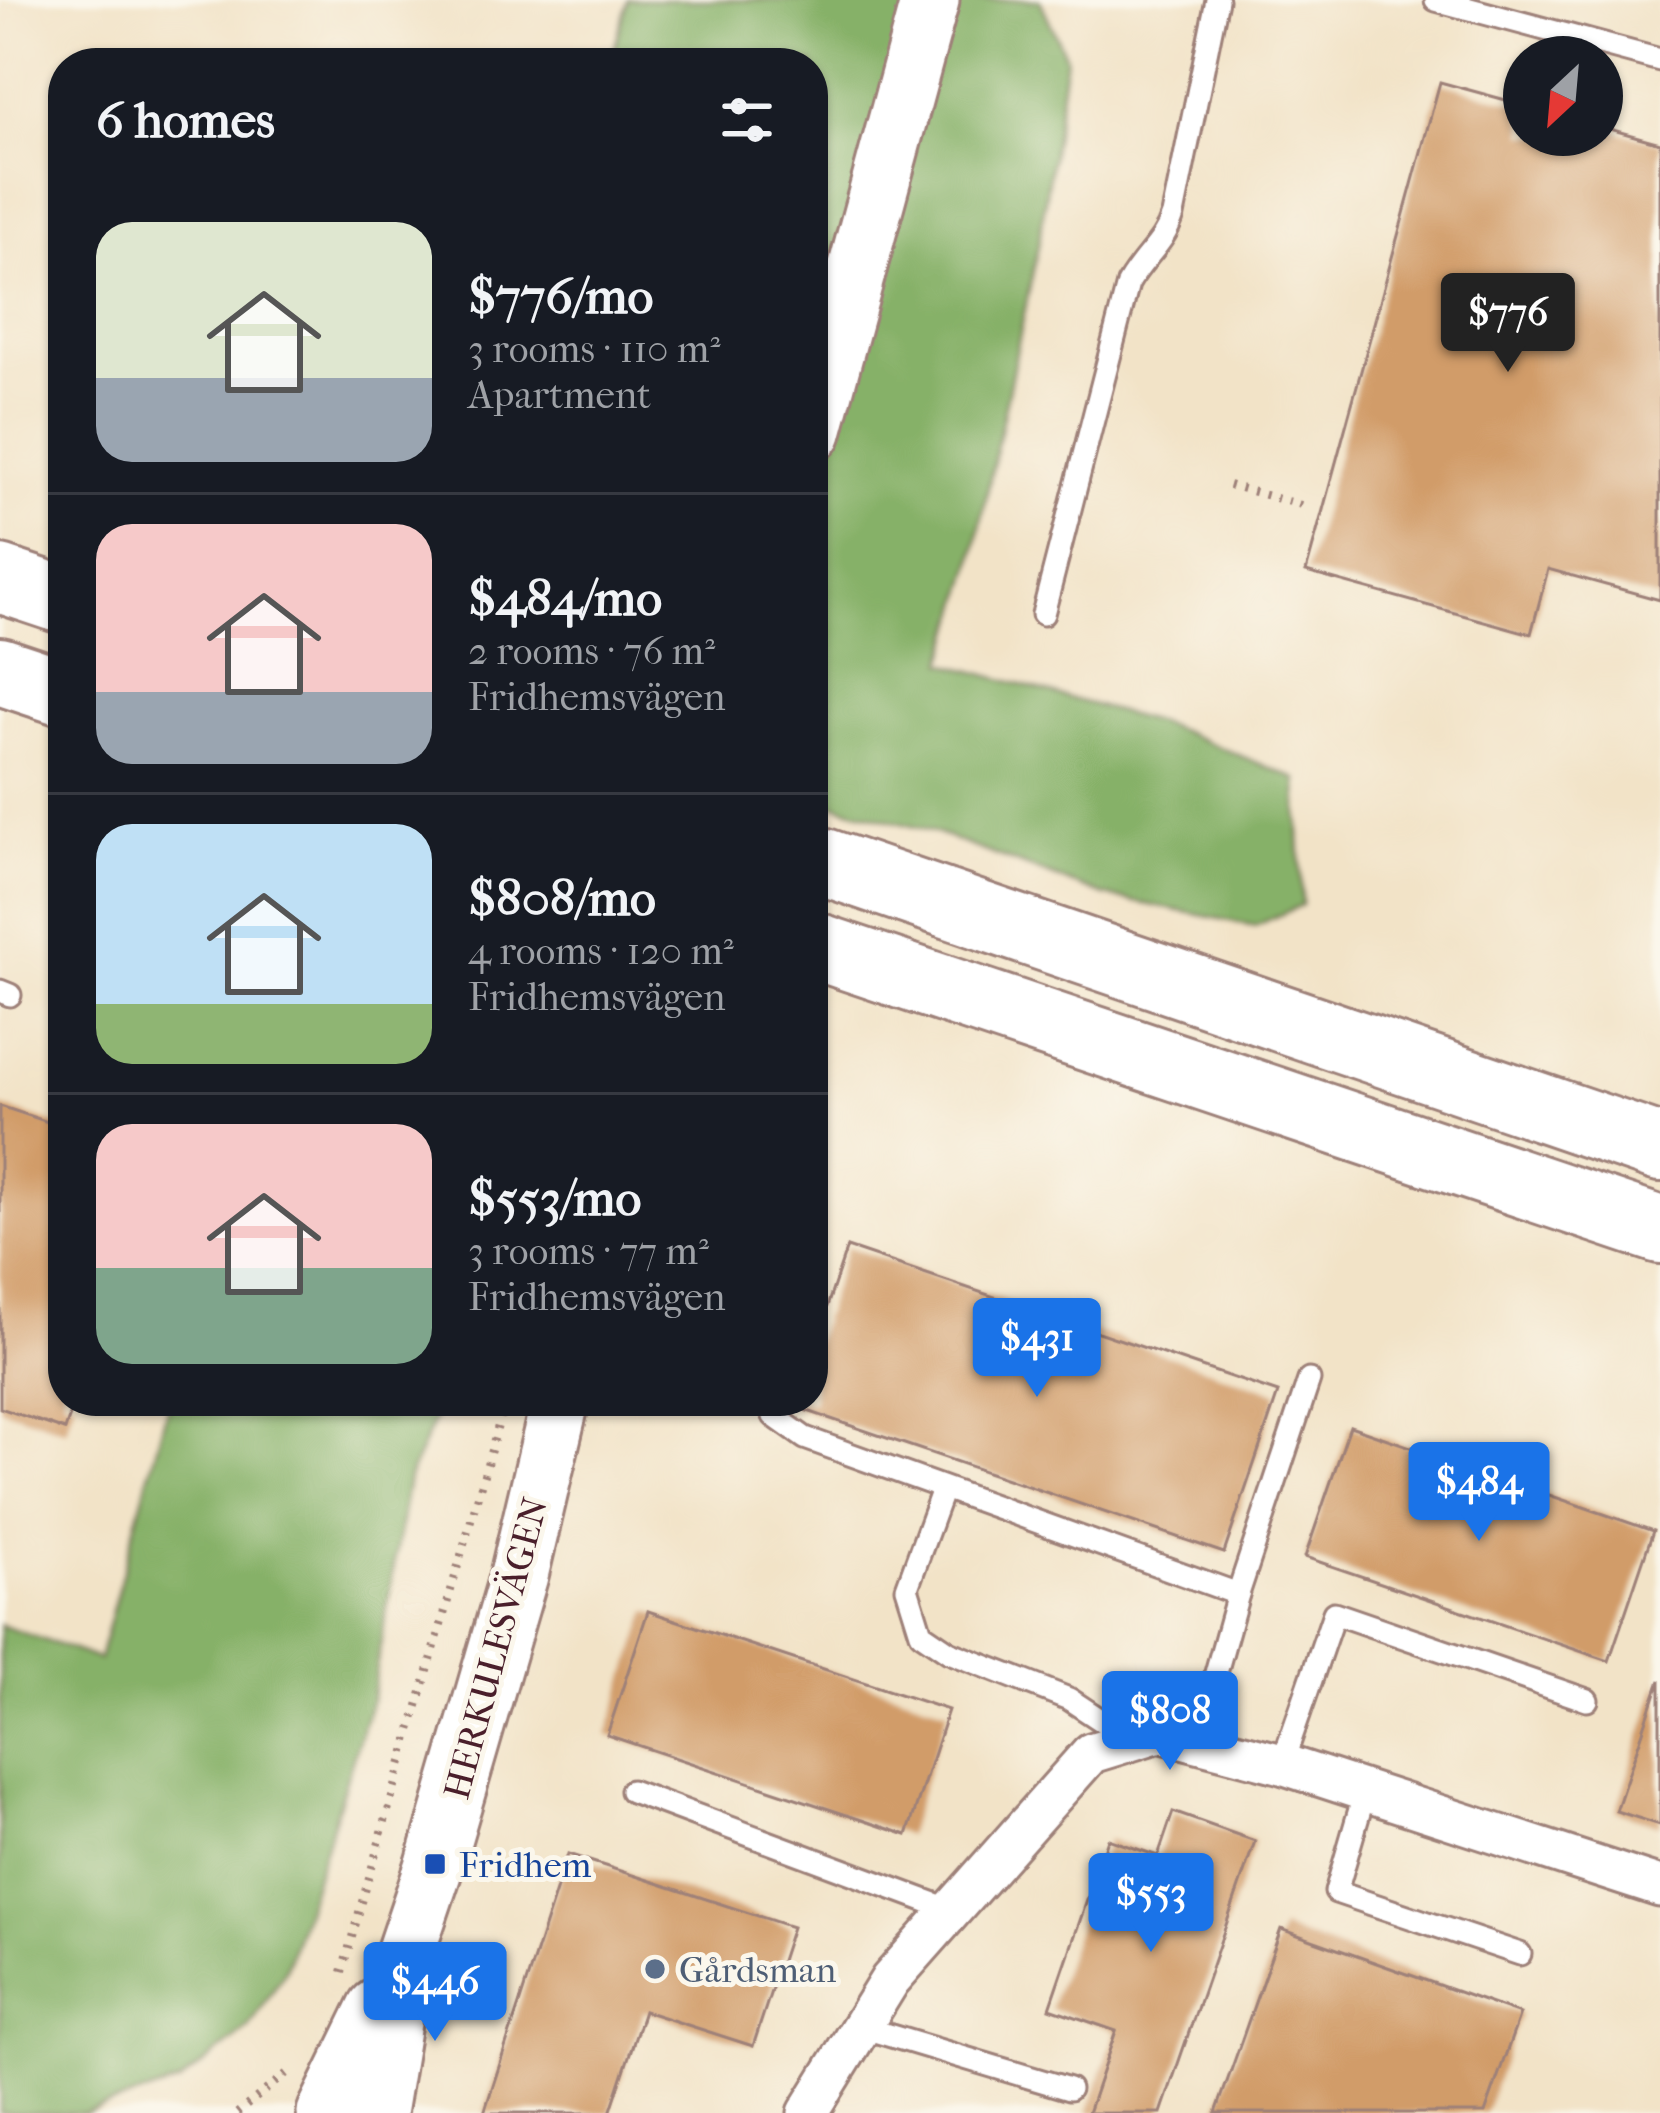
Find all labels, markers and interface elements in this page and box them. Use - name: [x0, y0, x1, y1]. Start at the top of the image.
- north arrow: [1503, 36, 1623, 156]
- map controls: [1503, 36, 1623, 156]
- icon: filters: [714, 87, 780, 153]
- text: 6 homes: [96, 90, 275, 150]
- text: $776/mo: [468, 266, 653, 326]
- icon: home: [192, 270, 336, 414]
- pin: $776: [1437, 273, 1579, 375]
- text: $776: [1468, 289, 1548, 335]
- text: 3 rooms · 110 m²: [468, 326, 720, 372]
- text: Apartment: [468, 372, 651, 418]
- text: $484/mo: [468, 568, 662, 628]
- icon: home: [192, 572, 336, 716]
- text: 2 rooms · 76 m²: [468, 628, 715, 674]
- text: Fridhemsvägen: [468, 674, 726, 720]
- text: $808/mo: [468, 868, 656, 928]
- icon: home: [192, 872, 336, 1016]
- text: 4 rooms · 120 m²: [468, 928, 734, 974]
- text: Fridhemsvägen: [468, 974, 726, 1020]
- text: $553/mo: [468, 1168, 641, 1228]
- icon: home: [192, 1172, 336, 1316]
- text: 3 rooms · 77 m²: [468, 1228, 709, 1274]
- text: Fridhemsvägen: [468, 1274, 726, 1320]
- pin: $431: [966, 1298, 1108, 1400]
- text: $431: [1000, 1314, 1074, 1360]
- pin: $484: [1408, 1442, 1550, 1544]
- text: $484: [1436, 1458, 1522, 1504]
- street label: HERKULESVÄGEN: [435, 1493, 556, 1804]
- pin: $808: [1099, 1671, 1241, 1773]
- text: $808: [1129, 1687, 1211, 1733]
- place label: Fridhem: [459, 1844, 591, 1886]
- marker: Fridhem: [422, 1851, 448, 1877]
- pin: $553: [1080, 1853, 1222, 1955]
- text: $553: [1116, 1869, 1186, 1915]
- pin: $446: [364, 1942, 506, 2044]
- place label: Gårdsman: [679, 1949, 836, 1991]
- marker: Gårdsman: [642, 1956, 668, 1982]
- text: $446: [391, 1958, 479, 2004]

